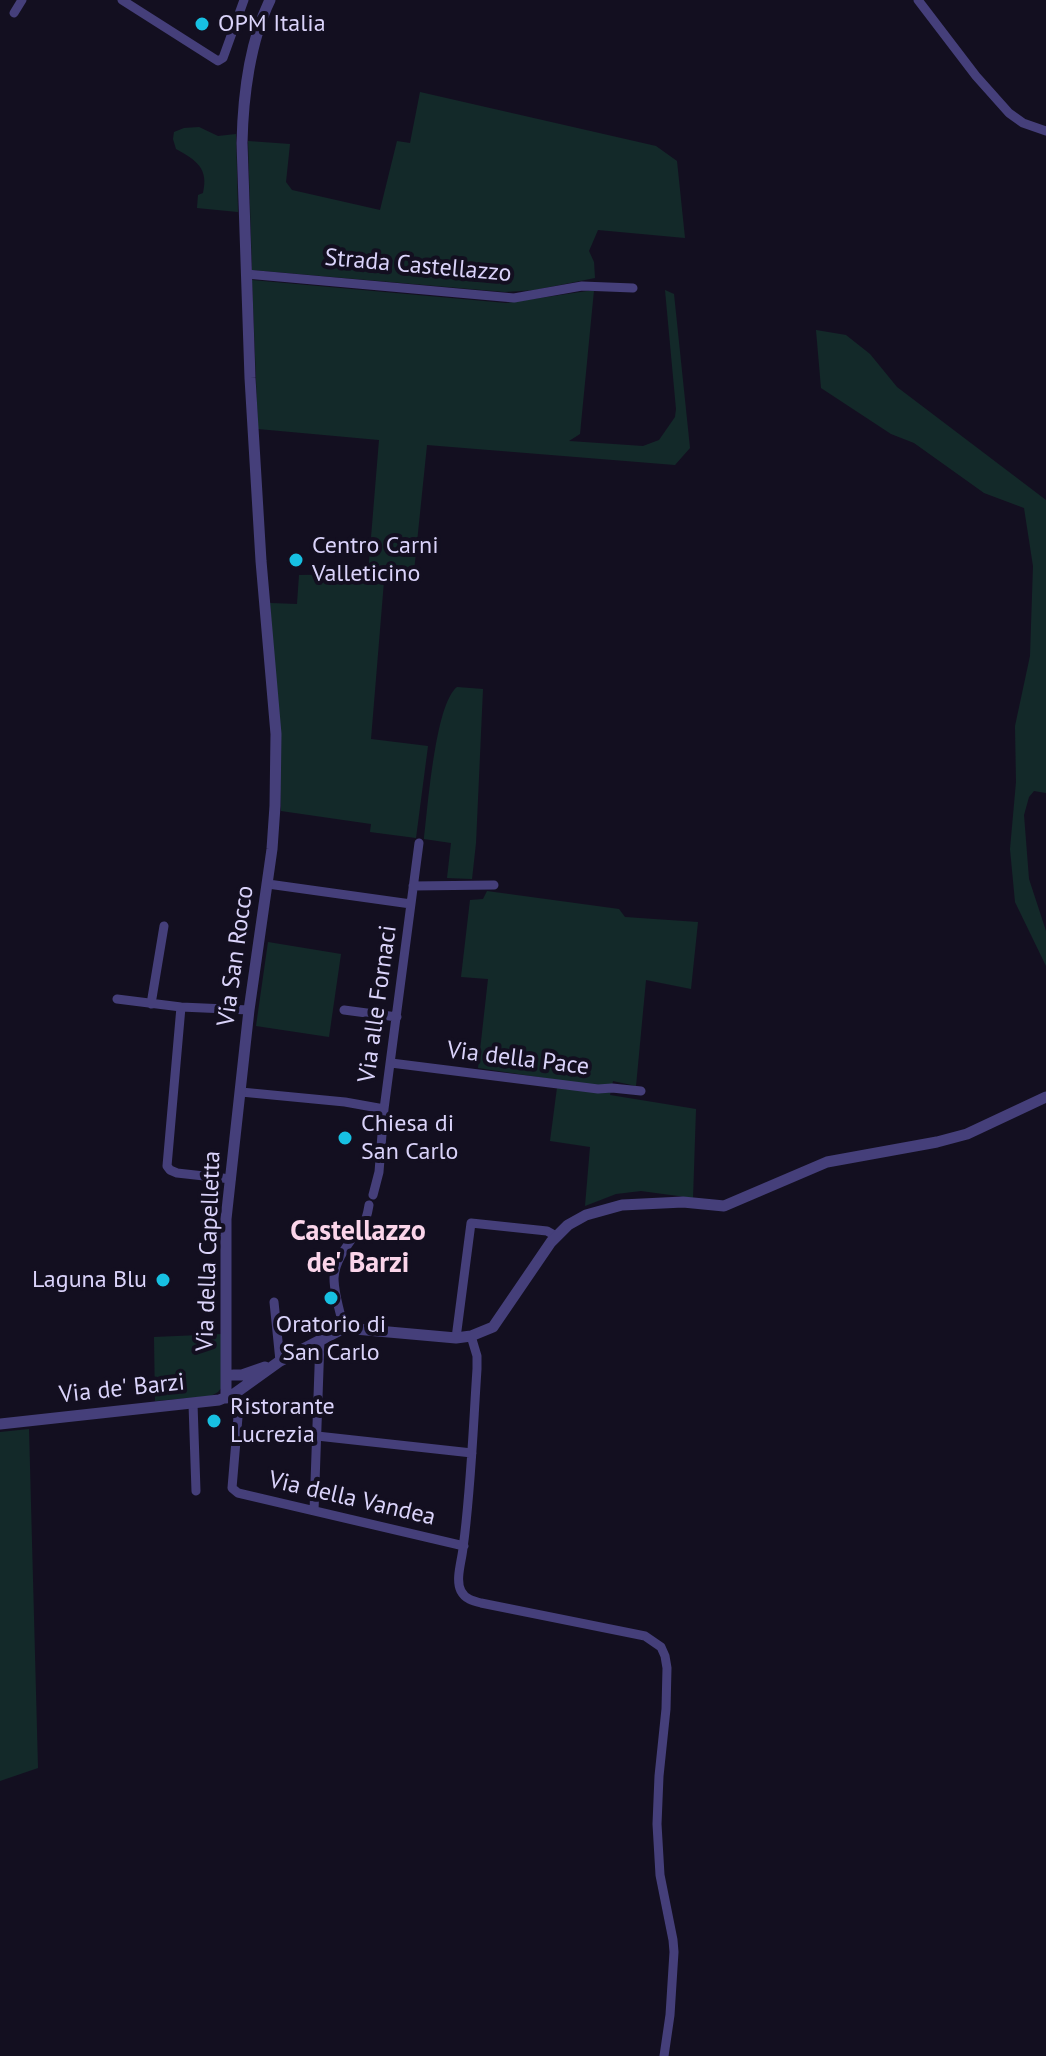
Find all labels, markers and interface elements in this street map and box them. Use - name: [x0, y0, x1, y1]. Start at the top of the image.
- place label: OPM Italia: [218, 10, 326, 38]
- marker: OPM Italia: [193, 15, 211, 33]
- street label: Strada Castellazzo: [323, 243, 513, 289]
- place label: Centro Carni Valleticino: [312, 532, 439, 588]
- marker: Centro Carni Valleticino: [287, 551, 305, 569]
- street label: Via San Rocco: [212, 884, 260, 1028]
- street label: Via alle Fornaci: [353, 923, 403, 1085]
- street label: Via della Pace: [445, 1036, 591, 1082]
- place label: Chiesa di San Carlo: [361, 1110, 458, 1166]
- marker: Chiesa di San Carlo: [336, 1129, 354, 1147]
- street label: Via della Capelletta: [191, 1150, 227, 1352]
- district label: Castellazzo de' Barzi: [290, 1215, 426, 1281]
- place label: Laguna Blu: [32, 1266, 147, 1294]
- marker: Laguna Blu: [154, 1271, 172, 1289]
- marker: Oratorio di San Carlo: [322, 1289, 340, 1307]
- place label: Oratorio di San Carlo: [276, 1311, 386, 1367]
- street label: Via de' Barzi: [58, 1368, 186, 1410]
- place label: Ristorante Lucrezia: [230, 1393, 335, 1449]
- marker: Ristorante Lucrezia: [205, 1412, 223, 1430]
- street label: Via della Vandea: [266, 1466, 438, 1532]

